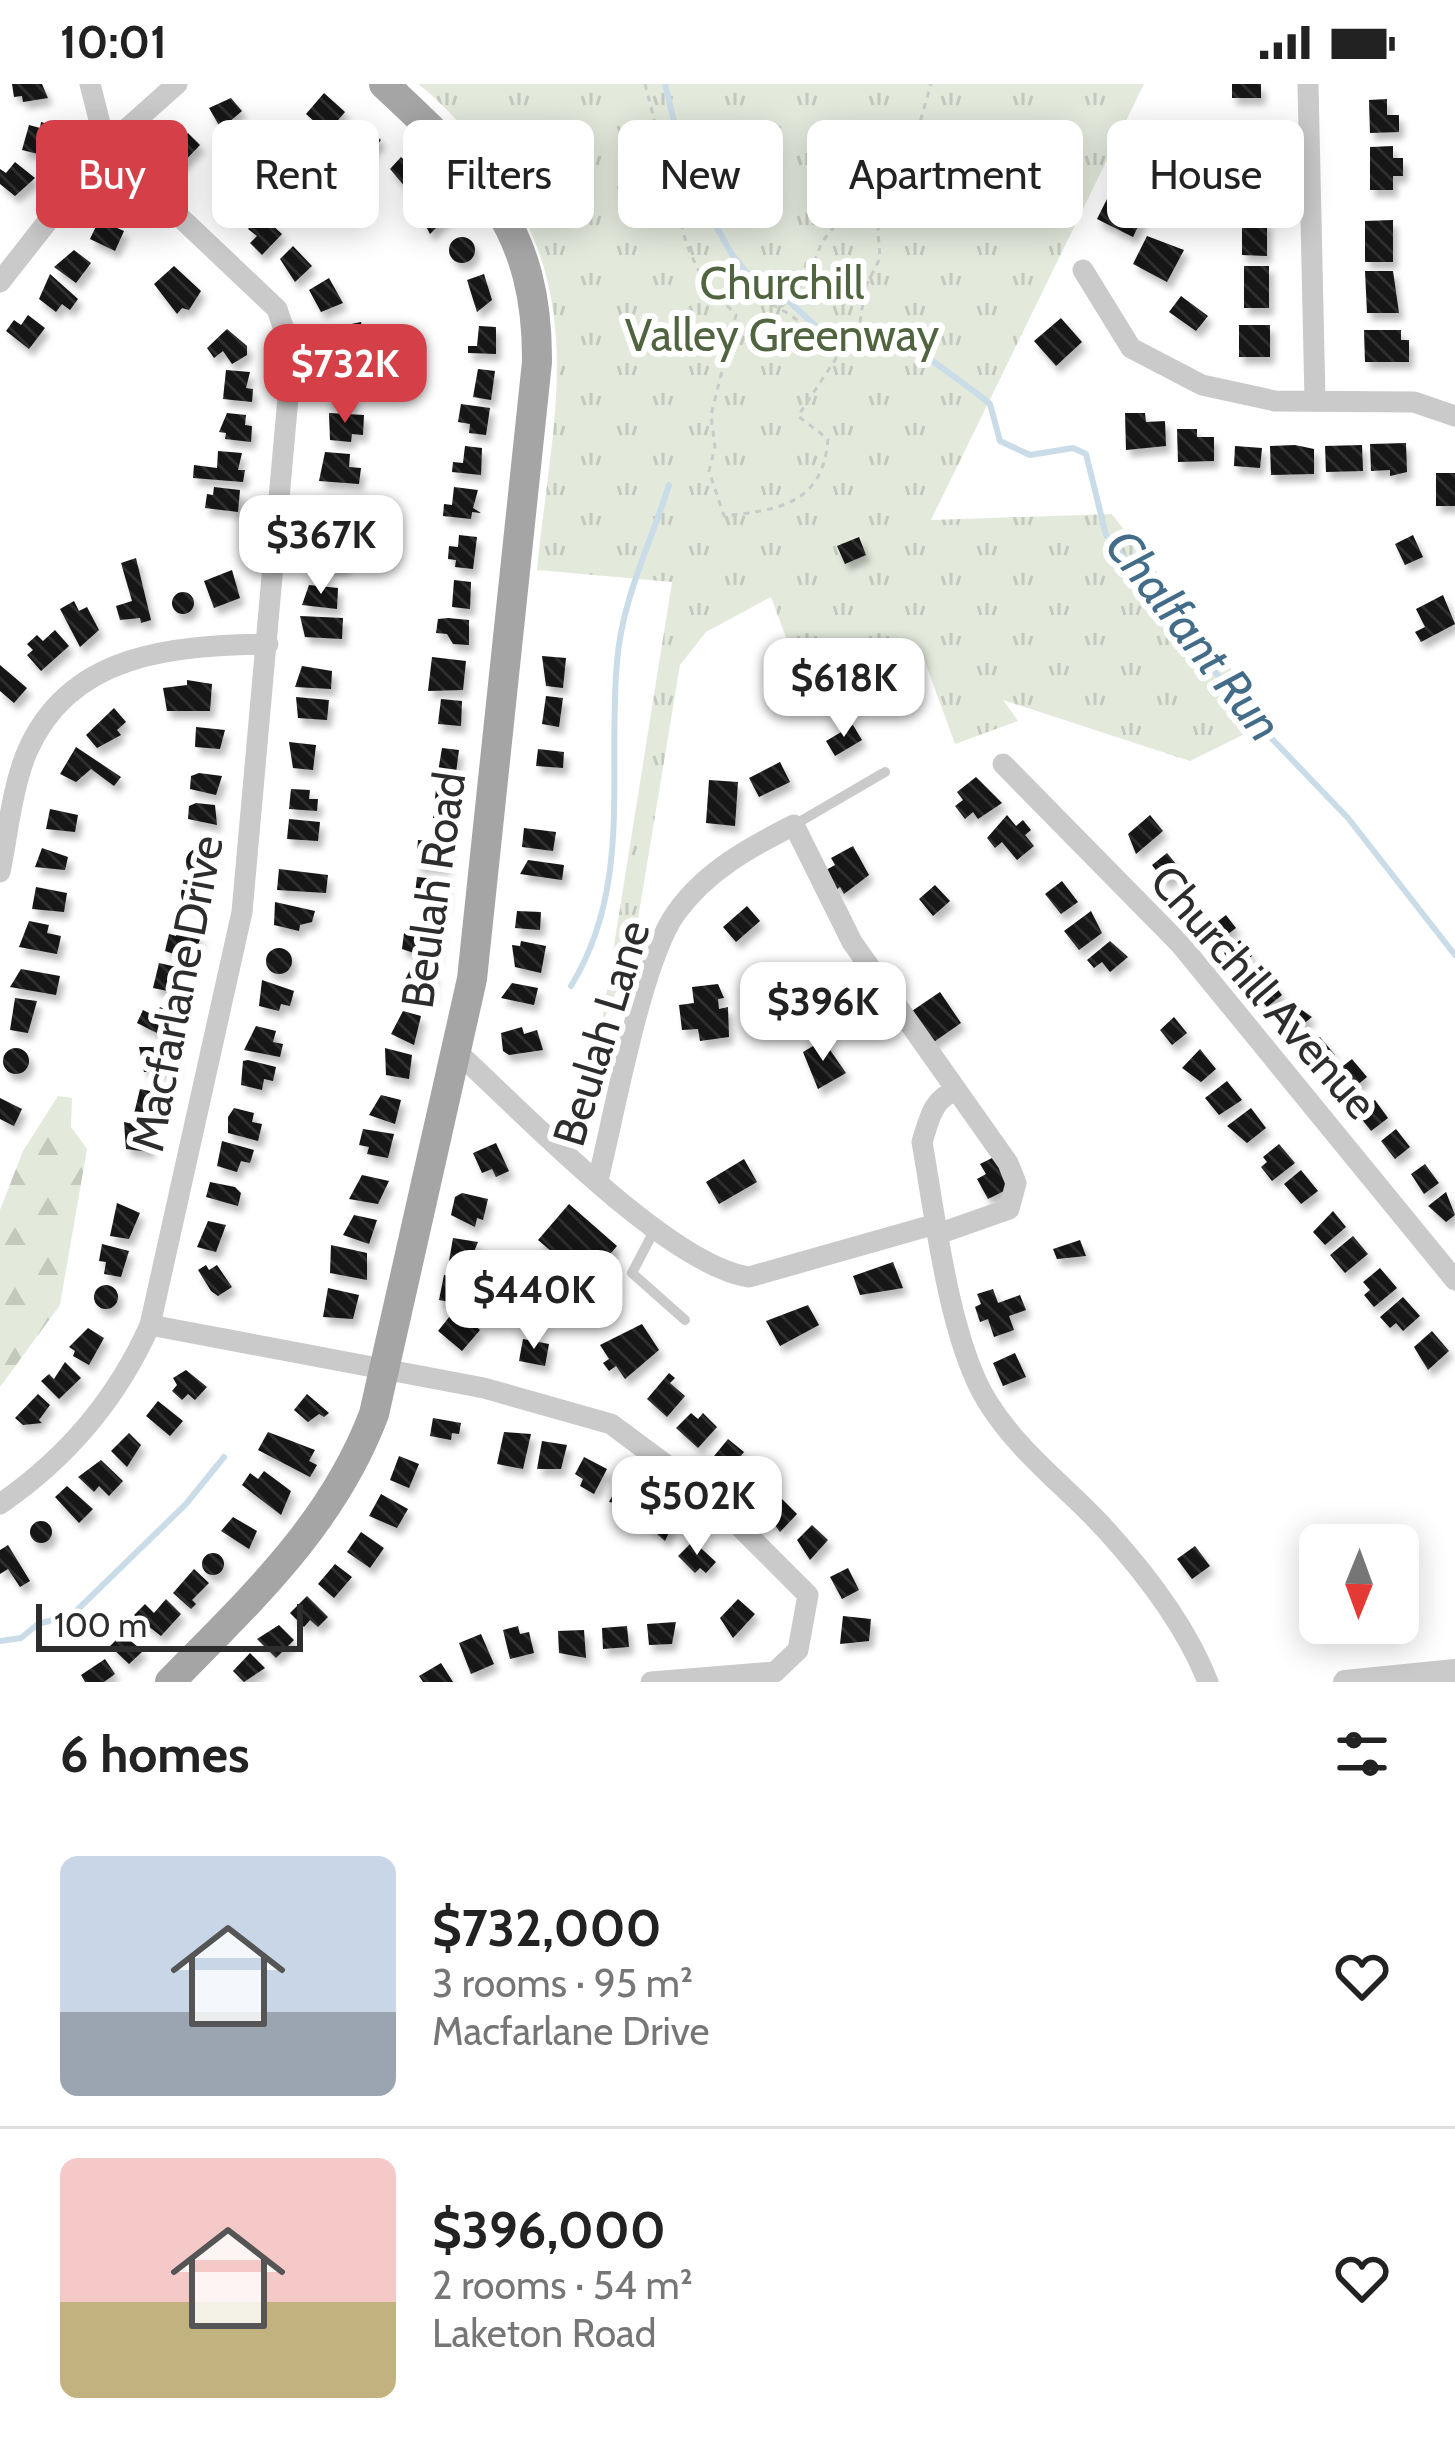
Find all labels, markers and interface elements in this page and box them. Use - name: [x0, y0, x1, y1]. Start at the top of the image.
- text: 10:01: [60, 15, 167, 69]
- chip: Buy: [36, 120, 188, 228]
- chip: Rent: [212, 120, 379, 228]
- chip: Filters: [403, 120, 594, 228]
- chip: New: [618, 120, 783, 228]
- chip: Apartment: [807, 120, 1083, 228]
- chip: House: [1107, 120, 1304, 228]
- park label: Churchill Valley Greenway: [625, 256, 939, 362]
- pin: $732K: [261, 324, 429, 426]
- text: $732K: [291, 339, 399, 387]
- pin: $367K: [237, 495, 405, 597]
- text: $367K: [266, 510, 376, 558]
- water label: Chalfant Run: [1094, 518, 1294, 752]
- pin: $618K: [760, 638, 928, 740]
- text: $618K: [791, 653, 897, 701]
- street label: Beulah Road: [390, 768, 476, 1012]
- street label: Macfarlane Drive: [120, 831, 234, 1155]
- street label: Churchill Avenue: [1139, 854, 1389, 1130]
- street label: Beulah Lane: [541, 914, 661, 1152]
- pin: $396K: [739, 962, 907, 1064]
- text: $396K: [767, 977, 879, 1025]
- pin: $440K: [450, 1250, 618, 1352]
- text: $440K: [472, 1265, 596, 1313]
- pin: $502K: [613, 1456, 781, 1558]
- text: $502K: [639, 1471, 755, 1519]
- north arrow: [1299, 1524, 1419, 1644]
- map controls: [1299, 1524, 1419, 1644]
- scale bar: [36, 1598, 303, 1651]
- text: 100 m: [54, 1605, 147, 1645]
- icon: filters: [1329, 1721, 1395, 1787]
- text: 6 homes: [60, 1723, 249, 1785]
- text: $732,000: [432, 1897, 661, 1959]
- icon: home: [156, 1904, 300, 2048]
- icon: heart: [1329, 1943, 1395, 2009]
- text: 3 rooms · 95 m²: [432, 1959, 693, 2007]
- text: Macfarlane Drive: [432, 2007, 710, 2055]
- text: $396,000: [432, 2199, 666, 2261]
- icon: home: [156, 2206, 300, 2350]
- icon: heart: [1329, 2245, 1395, 2311]
- text: 2 rooms · 54 m²: [432, 2261, 693, 2309]
- text: Laketon Road: [432, 2309, 656, 2357]

